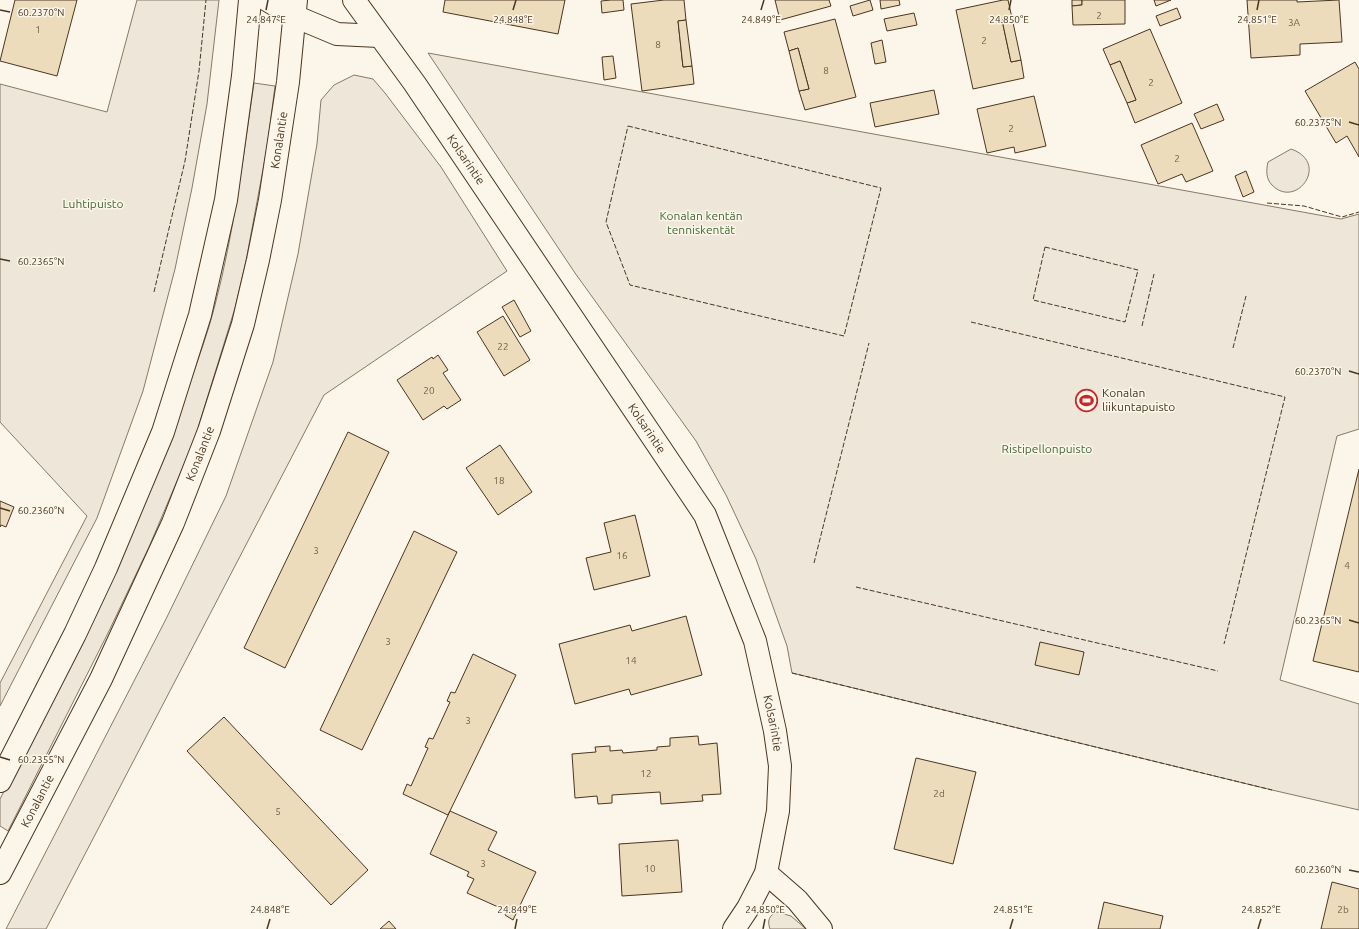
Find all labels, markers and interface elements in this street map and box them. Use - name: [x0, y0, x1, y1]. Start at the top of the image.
- text: 60.2370°N: [18, 7, 64, 18]
- house number: 2: [1096, 10, 1102, 21]
- text: 24.847°E: [246, 14, 286, 25]
- text: 24.848°E: [493, 14, 533, 25]
- text: 24.849°E: [741, 14, 781, 25]
- text: 24.850°E: [989, 14, 1029, 25]
- text: 24.851°E: [1237, 14, 1277, 25]
- house number: 3A: [1288, 17, 1301, 28]
- house number: 1: [35, 24, 41, 35]
- house number: 2: [981, 35, 987, 46]
- house number: 8: [655, 39, 661, 50]
- house number: 8: [823, 65, 829, 76]
- house number: 2: [1148, 77, 1154, 88]
- street label: Konalantie: [268, 111, 289, 170]
- text: 60.2375°N: [1295, 117, 1341, 128]
- house number: 2: [1008, 123, 1014, 134]
- street label: Kolsarintie: [445, 132, 488, 187]
- house number: 2: [1174, 153, 1180, 164]
- park label: Luhtipuisto: [62, 197, 124, 210]
- park label: Konalan kentän tenniskentät: [659, 209, 743, 236]
- text: 60.2365°N: [18, 256, 64, 267]
- house number: 22: [497, 341, 509, 352]
- text: 60.2370°N: [1295, 366, 1341, 377]
- house number: 20: [423, 385, 435, 396]
- place label: Konalan liikuntapuisto: [1102, 386, 1175, 413]
- sports icon: Konalan liikuntapuisto: [1073, 387, 1099, 413]
- street label: Kolsarintie: [626, 401, 669, 456]
- street label: Konalantie: [183, 425, 216, 483]
- park label: Ristipellonpuisto: [1002, 442, 1092, 455]
- house number: 18: [493, 475, 505, 486]
- text: 60.2360°N: [18, 505, 64, 516]
- house number: 3: [313, 545, 319, 556]
- house number: 16: [616, 550, 628, 561]
- house number: 4: [1344, 560, 1350, 571]
- text: 60.2365°N: [1295, 615, 1341, 626]
- house number: 3: [385, 636, 391, 647]
- house number: 14: [625, 655, 637, 666]
- street label: Kolsarintie: [761, 694, 785, 752]
- house number: 3: [465, 715, 471, 726]
- text: 60.2355°N: [18, 754, 64, 765]
- house number: 12: [640, 768, 652, 779]
- street label: Konalantie: [18, 772, 56, 830]
- house number: 2d: [933, 788, 945, 799]
- house number: 5: [275, 806, 281, 817]
- house number: 3: [480, 858, 486, 869]
- house number: 10: [644, 863, 656, 874]
- text: 60.2360°N: [1295, 864, 1341, 875]
- text: 24.848°E: [250, 904, 290, 915]
- text: 24.849°E: [497, 904, 537, 915]
- text: 24.850°E: [745, 904, 785, 915]
- text: 24.851°E: [993, 904, 1033, 915]
- text: 24.852°E: [1241, 904, 1281, 915]
- house number: 2b: [1337, 904, 1349, 915]

